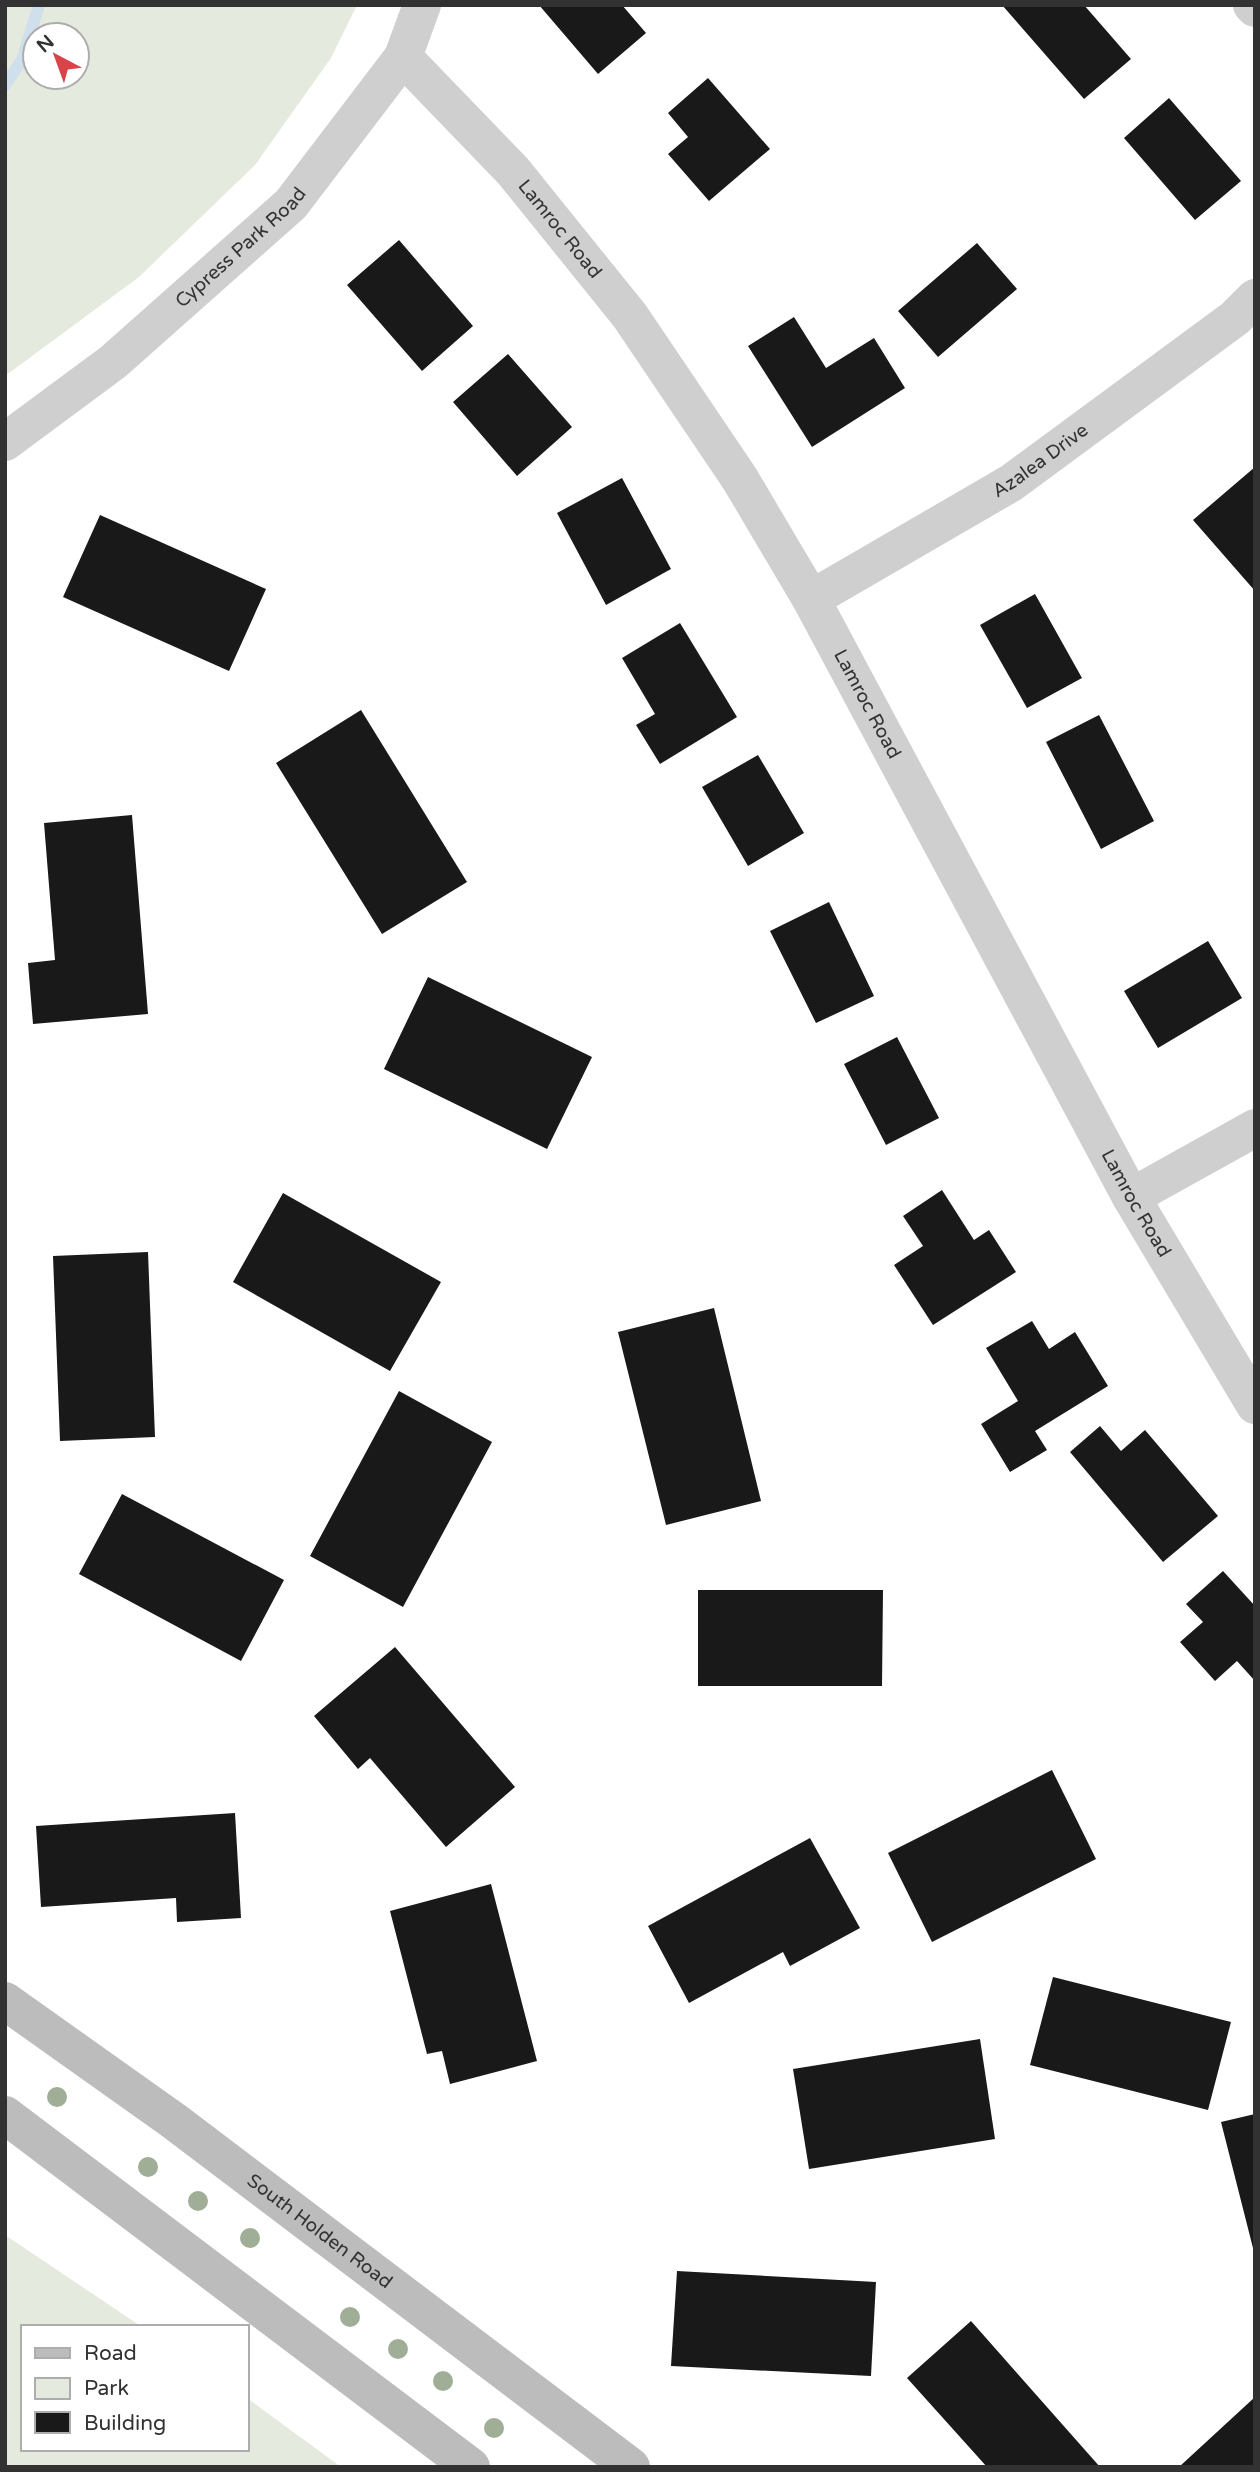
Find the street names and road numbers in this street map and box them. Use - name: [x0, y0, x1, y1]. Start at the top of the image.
- street label: Lamroc Road: [513, 175, 606, 283]
- street label: Cypress Park Road: [171, 183, 311, 312]
- street label: Azalea Drive: [989, 419, 1092, 502]
- street label: Lamroc Road: [829, 646, 905, 762]
- street label: Lamroc Road: [1097, 1146, 1175, 1261]
- street label: South Holden Road: [243, 2169, 397, 2293]

